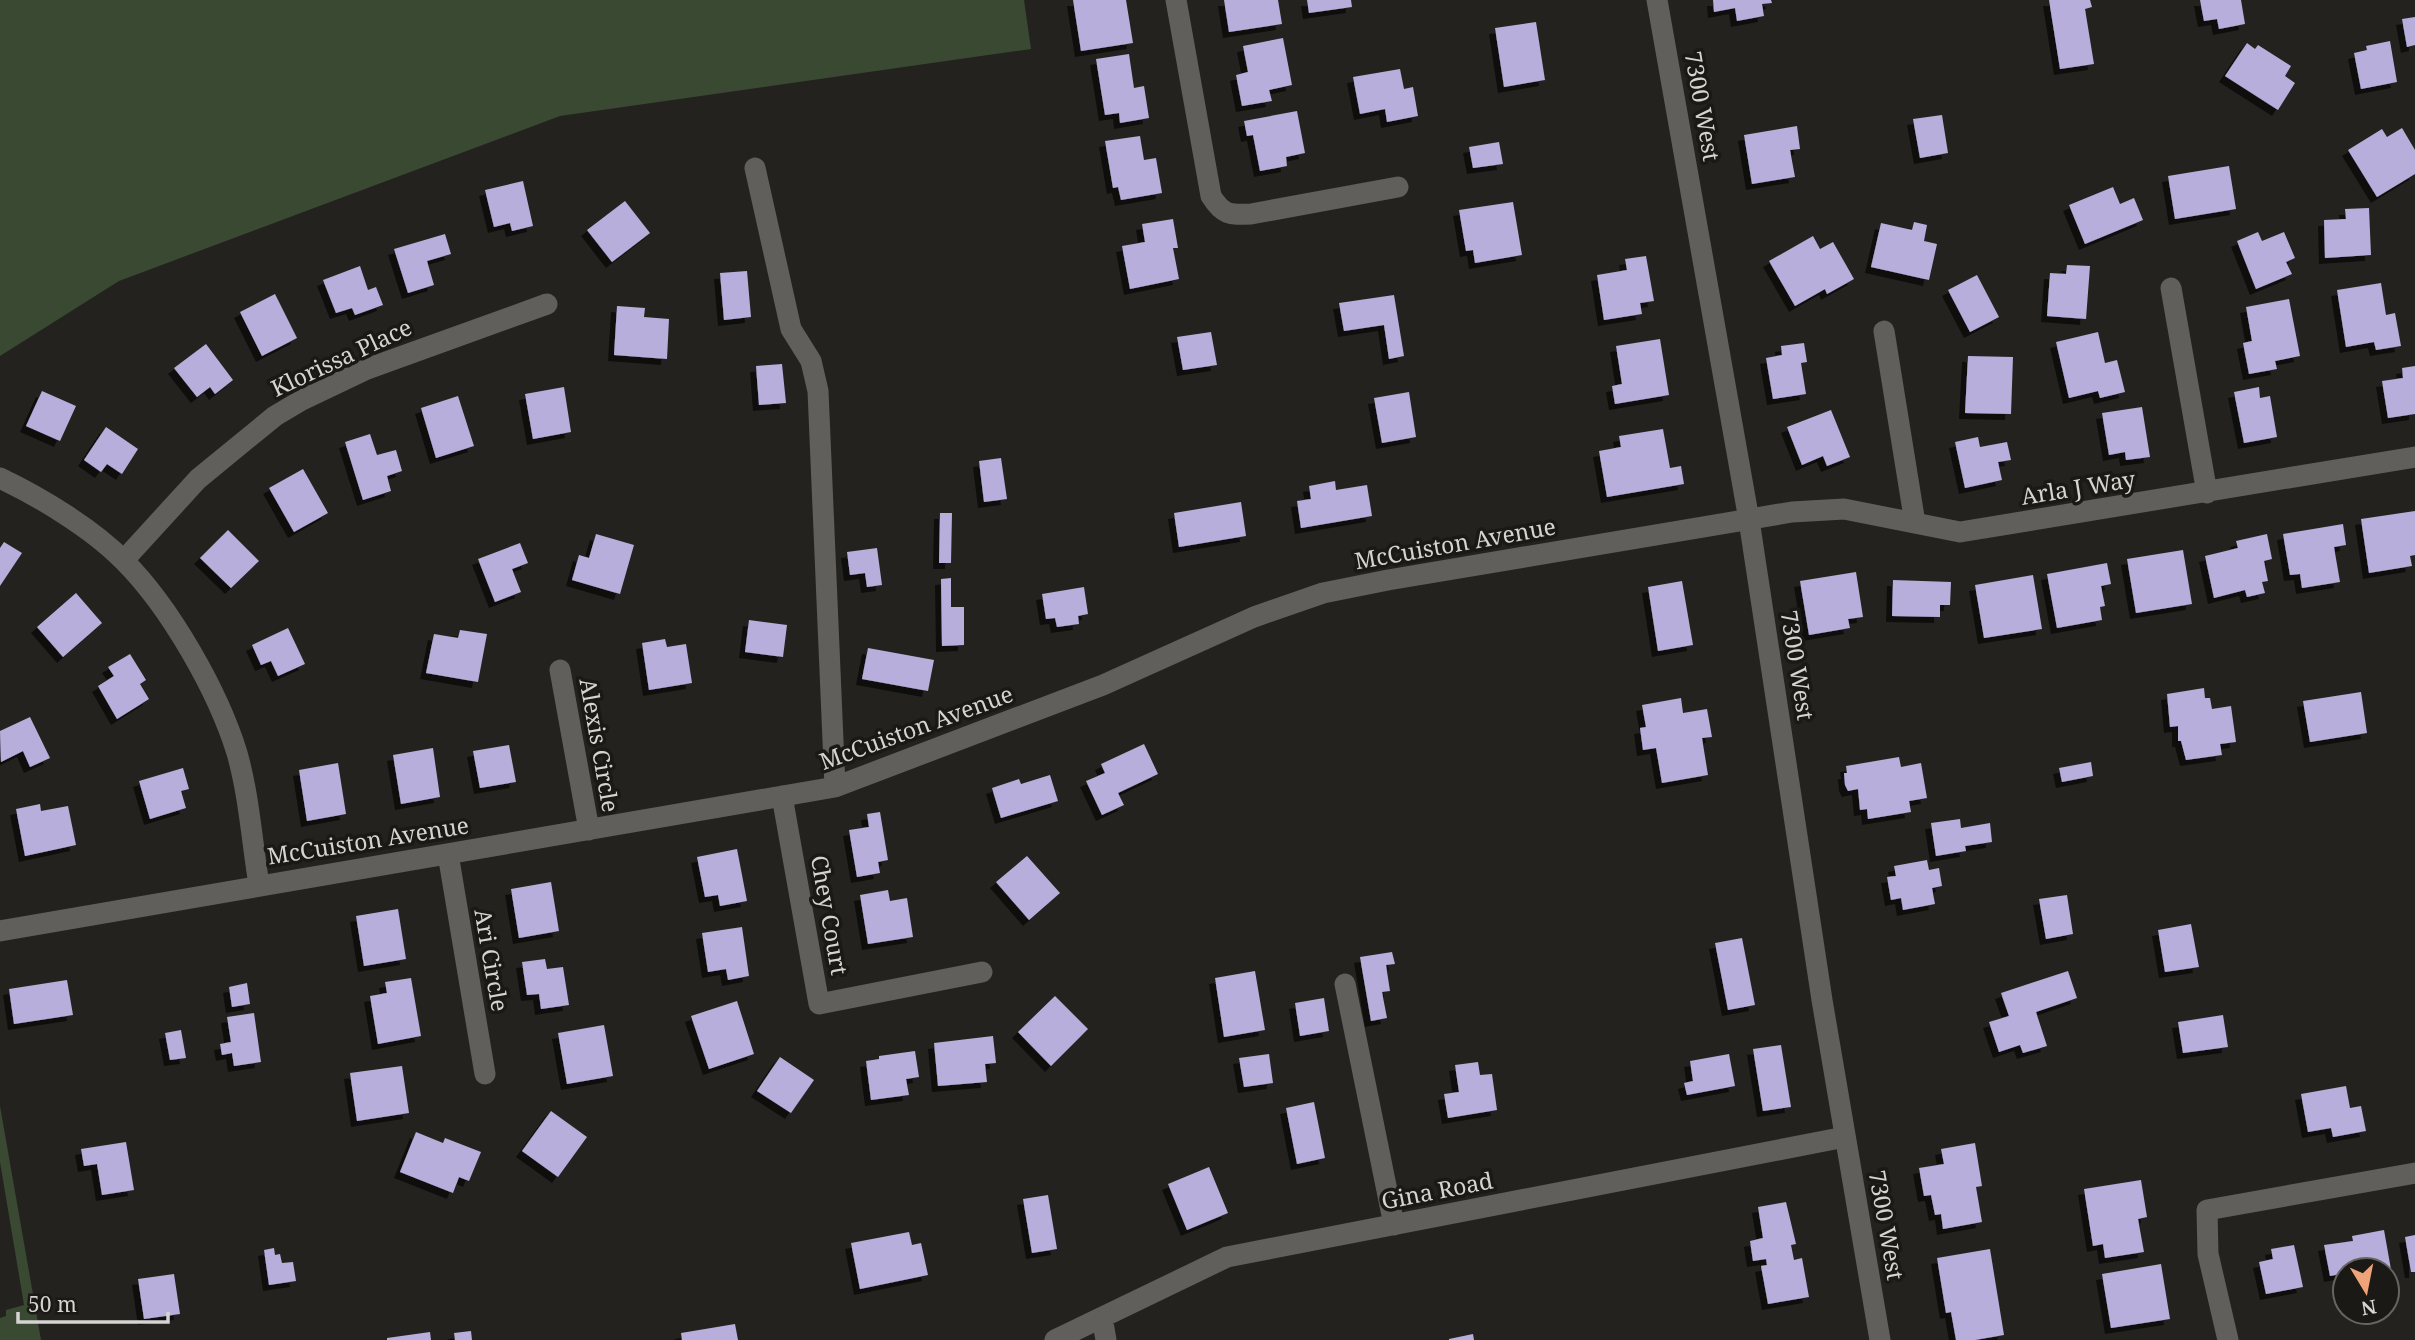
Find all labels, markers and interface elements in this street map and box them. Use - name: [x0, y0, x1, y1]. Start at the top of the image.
- street label: 7300 West: [1678, 49, 1728, 163]
- street label: Klorissa Place: [265, 310, 417, 404]
- street label: Arla J Way: [2019, 462, 2137, 512]
- street label: McCuiston Avenue: [1352, 510, 1558, 576]
- street label: 7300 West: [1774, 608, 1822, 722]
- street label: Alexis Circle: [572, 675, 628, 815]
- street label: McCuiston Avenue: [815, 677, 1017, 777]
- street label: McCuiston Avenue: [265, 808, 471, 872]
- street label: Chey Court: [804, 853, 856, 977]
- street label: Ari Circle: [467, 906, 517, 1014]
- street label: Gina Road: [1378, 1164, 1496, 1216]
- street label: 7300 West: [1862, 1168, 1912, 1282]
- north arrow: [2331, 1256, 2401, 1326]
- scale bar: [18, 1280, 168, 1324]
- text: 50 m: [28, 1290, 77, 1318]
- text: N: [2359, 1294, 2379, 1322]

